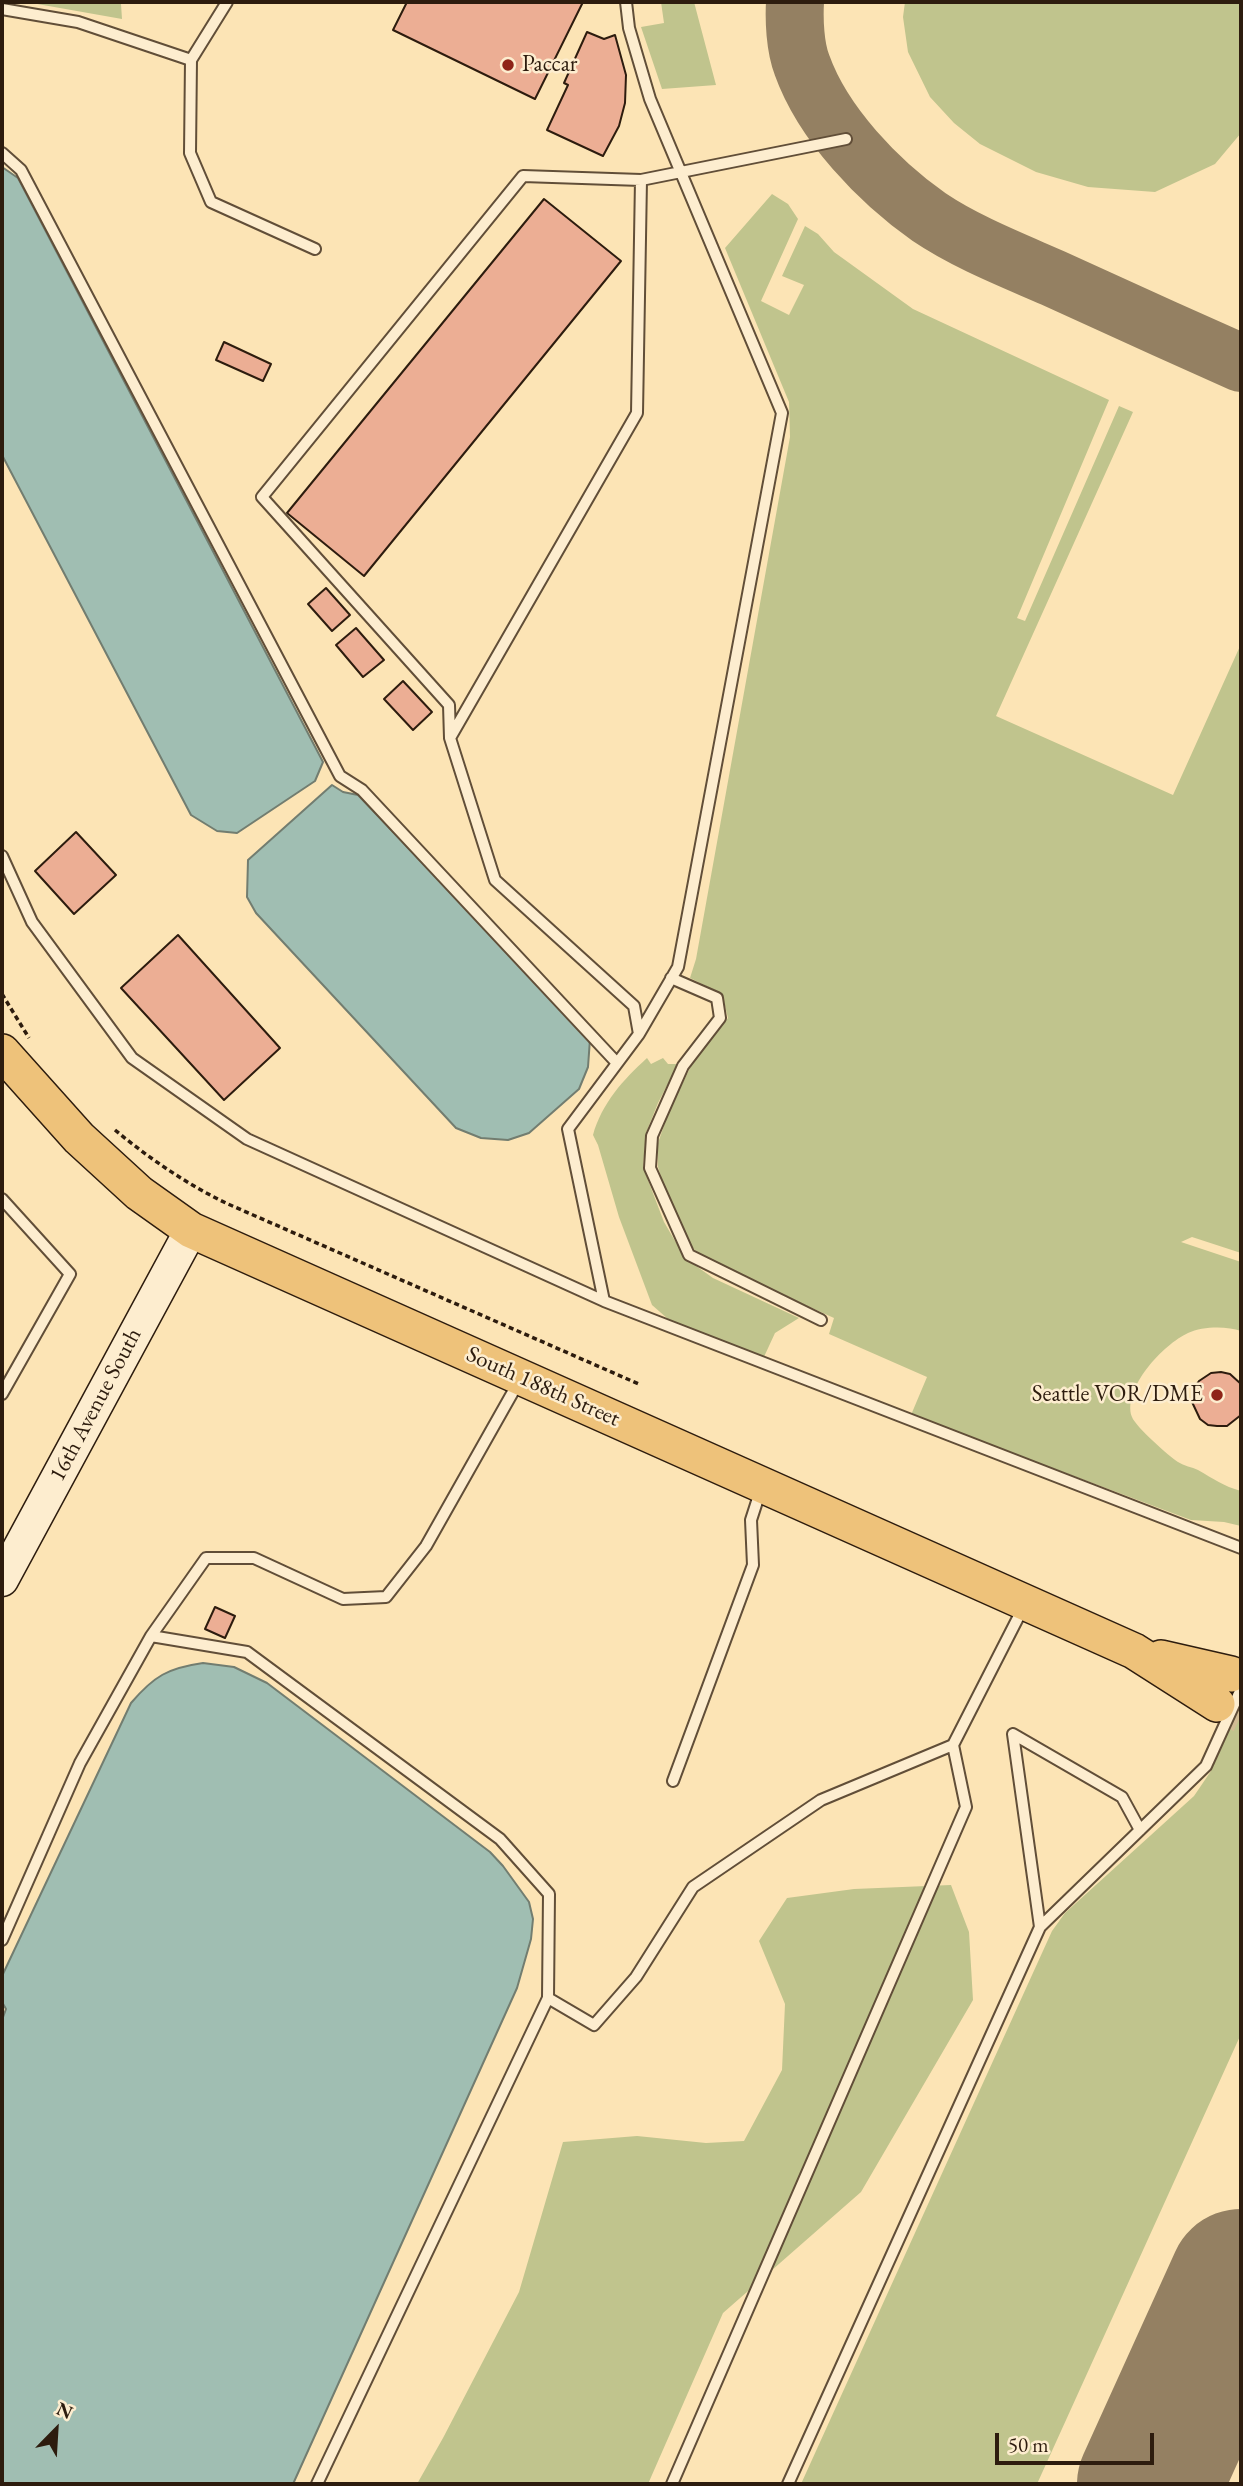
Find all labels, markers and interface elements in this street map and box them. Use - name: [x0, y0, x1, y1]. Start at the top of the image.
- place label: Paccar: [522, 51, 577, 79]
- marker: Paccar: [500, 57, 516, 73]
- street label: 16th Avenue South: [44, 1324, 148, 1486]
- street label: South 188th Street: [462, 1341, 624, 1433]
- place label: Seattle VOR/DME: [1032, 1381, 1203, 1409]
- marker: Seattle VOR/DME: [1209, 1387, 1225, 1403]
- north arrow: [21, 2395, 91, 2465]
- text: N: [53, 2396, 77, 2425]
- scale bar: [998, 2420, 1157, 2464]
- text: 50 m: [1008, 2431, 1049, 2458]

